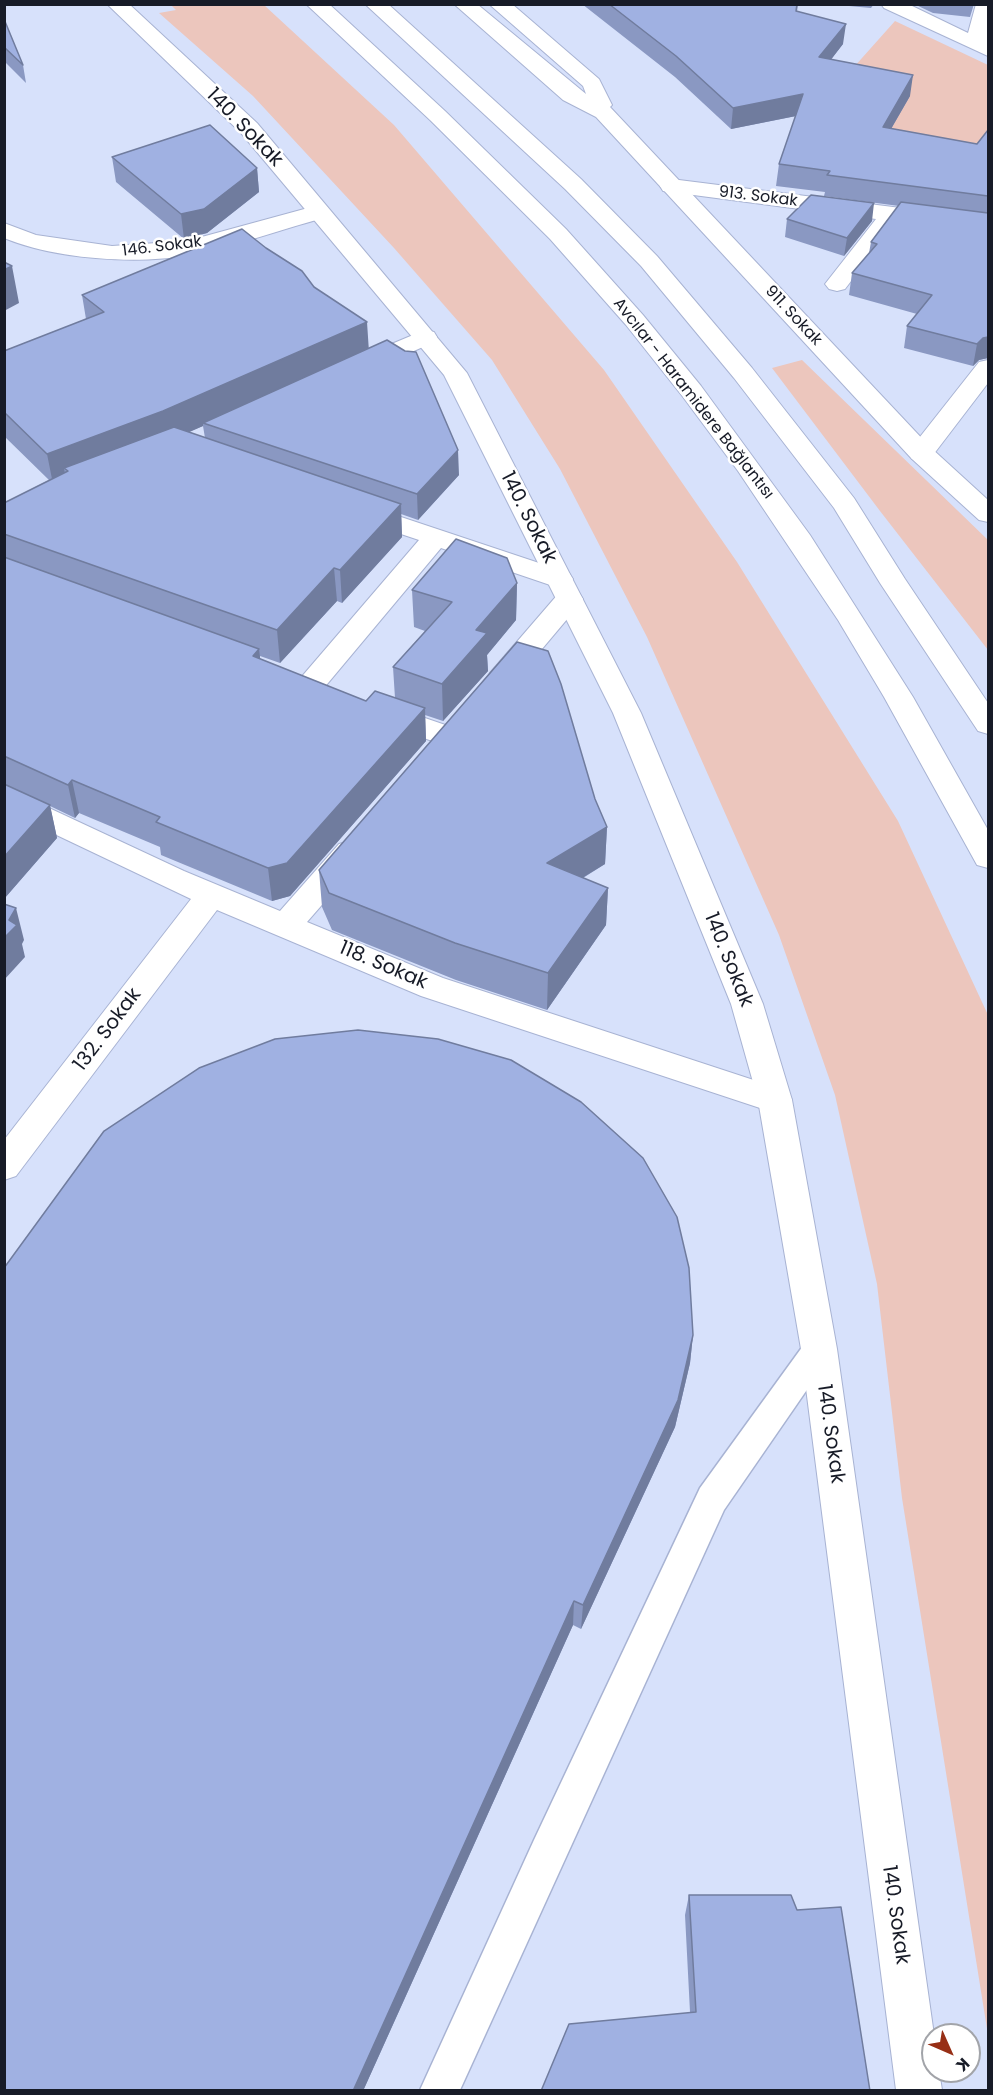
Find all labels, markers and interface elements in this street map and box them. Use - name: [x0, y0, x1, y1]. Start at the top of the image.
- street label: 140. Sokak: [201, 84, 287, 172]
- street label: 913. Sokak: [718, 183, 798, 211]
- street label: 146. Sokak: [121, 233, 203, 261]
- street label: 911. Sokak: [760, 282, 826, 350]
- street label: Avcılar - Haramidere Bağlantısı: [608, 295, 778, 503]
- street label: 140. Sokak: [495, 468, 561, 568]
- street label: 140. Sokak: [698, 909, 758, 1011]
- street label: 118. Sokak: [335, 937, 431, 995]
- street label: 132. Sokak: [69, 984, 147, 1076]
- street label: 140. Sokak: [811, 1383, 849, 1485]
- street label: 140. Sokak: [876, 1864, 914, 1966]
- north arrow: [921, 2023, 981, 2083]
- text: K: [951, 2053, 975, 2077]

